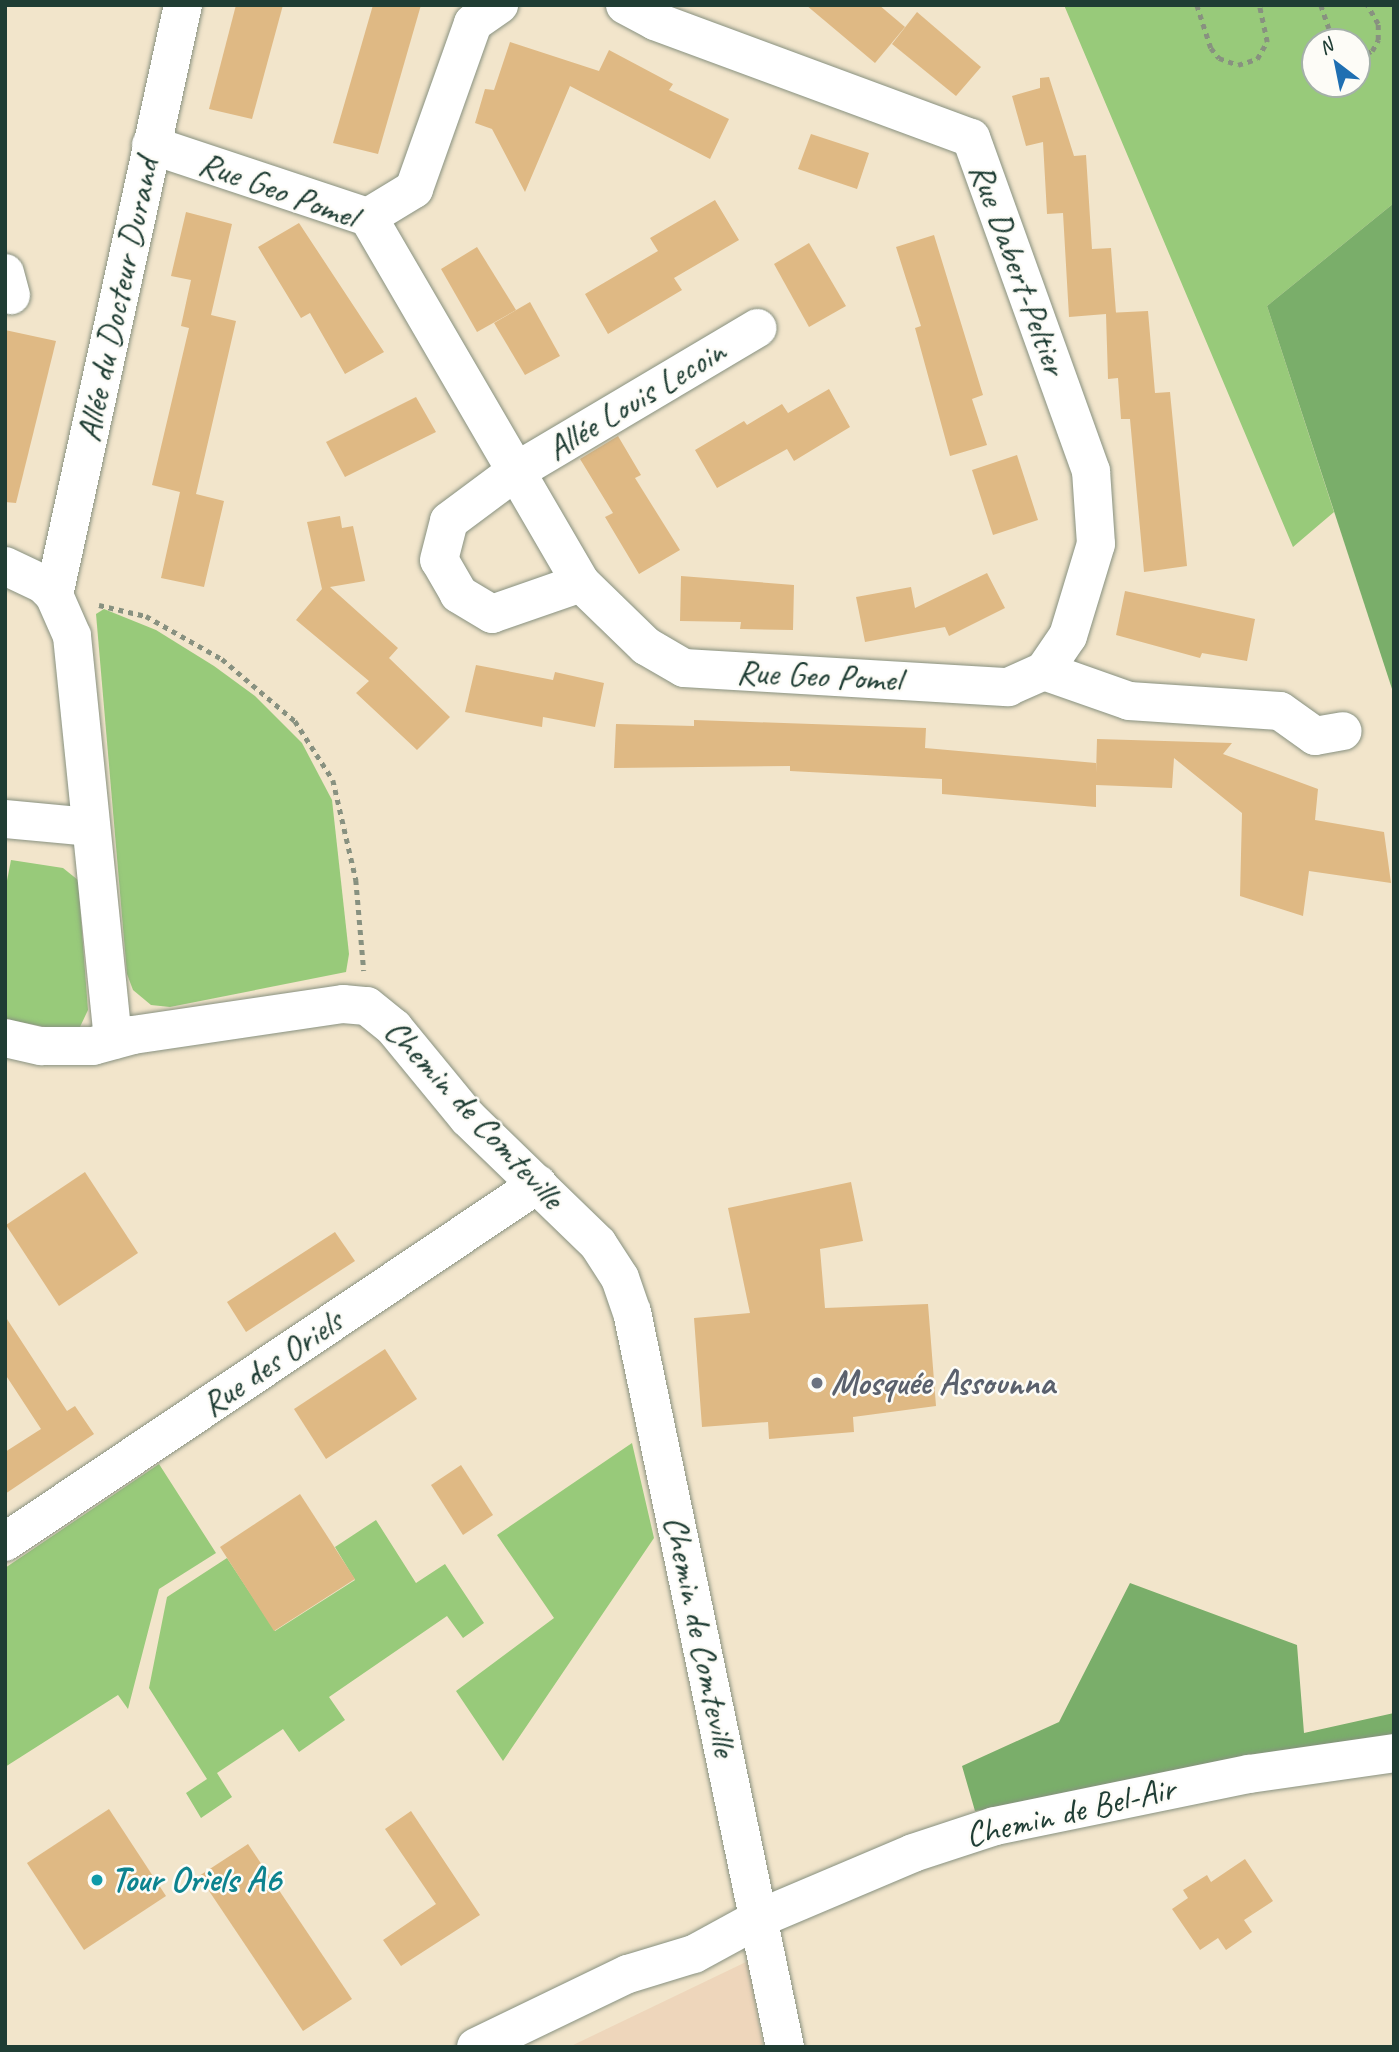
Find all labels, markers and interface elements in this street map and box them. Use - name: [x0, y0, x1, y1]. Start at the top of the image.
- north arrow: [1301, 28, 1371, 98]
- text: N: [1315, 34, 1337, 60]
- street label: Rue Geo Pomel: [194, 142, 362, 238]
- street label: Allée du Docteur Durand: [68, 155, 168, 445]
- street label: Rue Dabert-Peltier: [960, 157, 1076, 381]
- street label: Allée Louis Lecoin: [539, 330, 733, 470]
- street label: Rue Geo Pomel: [736, 651, 902, 701]
- street label: Chemin de Comteville: [376, 1011, 572, 1217]
- street label: Rue des Oriels: [193, 1300, 351, 1426]
- place label: Mosquée Assounna: [831, 1362, 1054, 1404]
- marker: Mosquée Assounna: [809, 1375, 825, 1391]
- street label: Chemin de Comteville: [654, 1513, 746, 1759]
- street label: Chemin de Bel-Air: [961, 1767, 1179, 1857]
- place label: Tour Oriels A6: [111, 1859, 281, 1901]
- marker: Tour Oriels A6: [89, 1872, 105, 1888]

